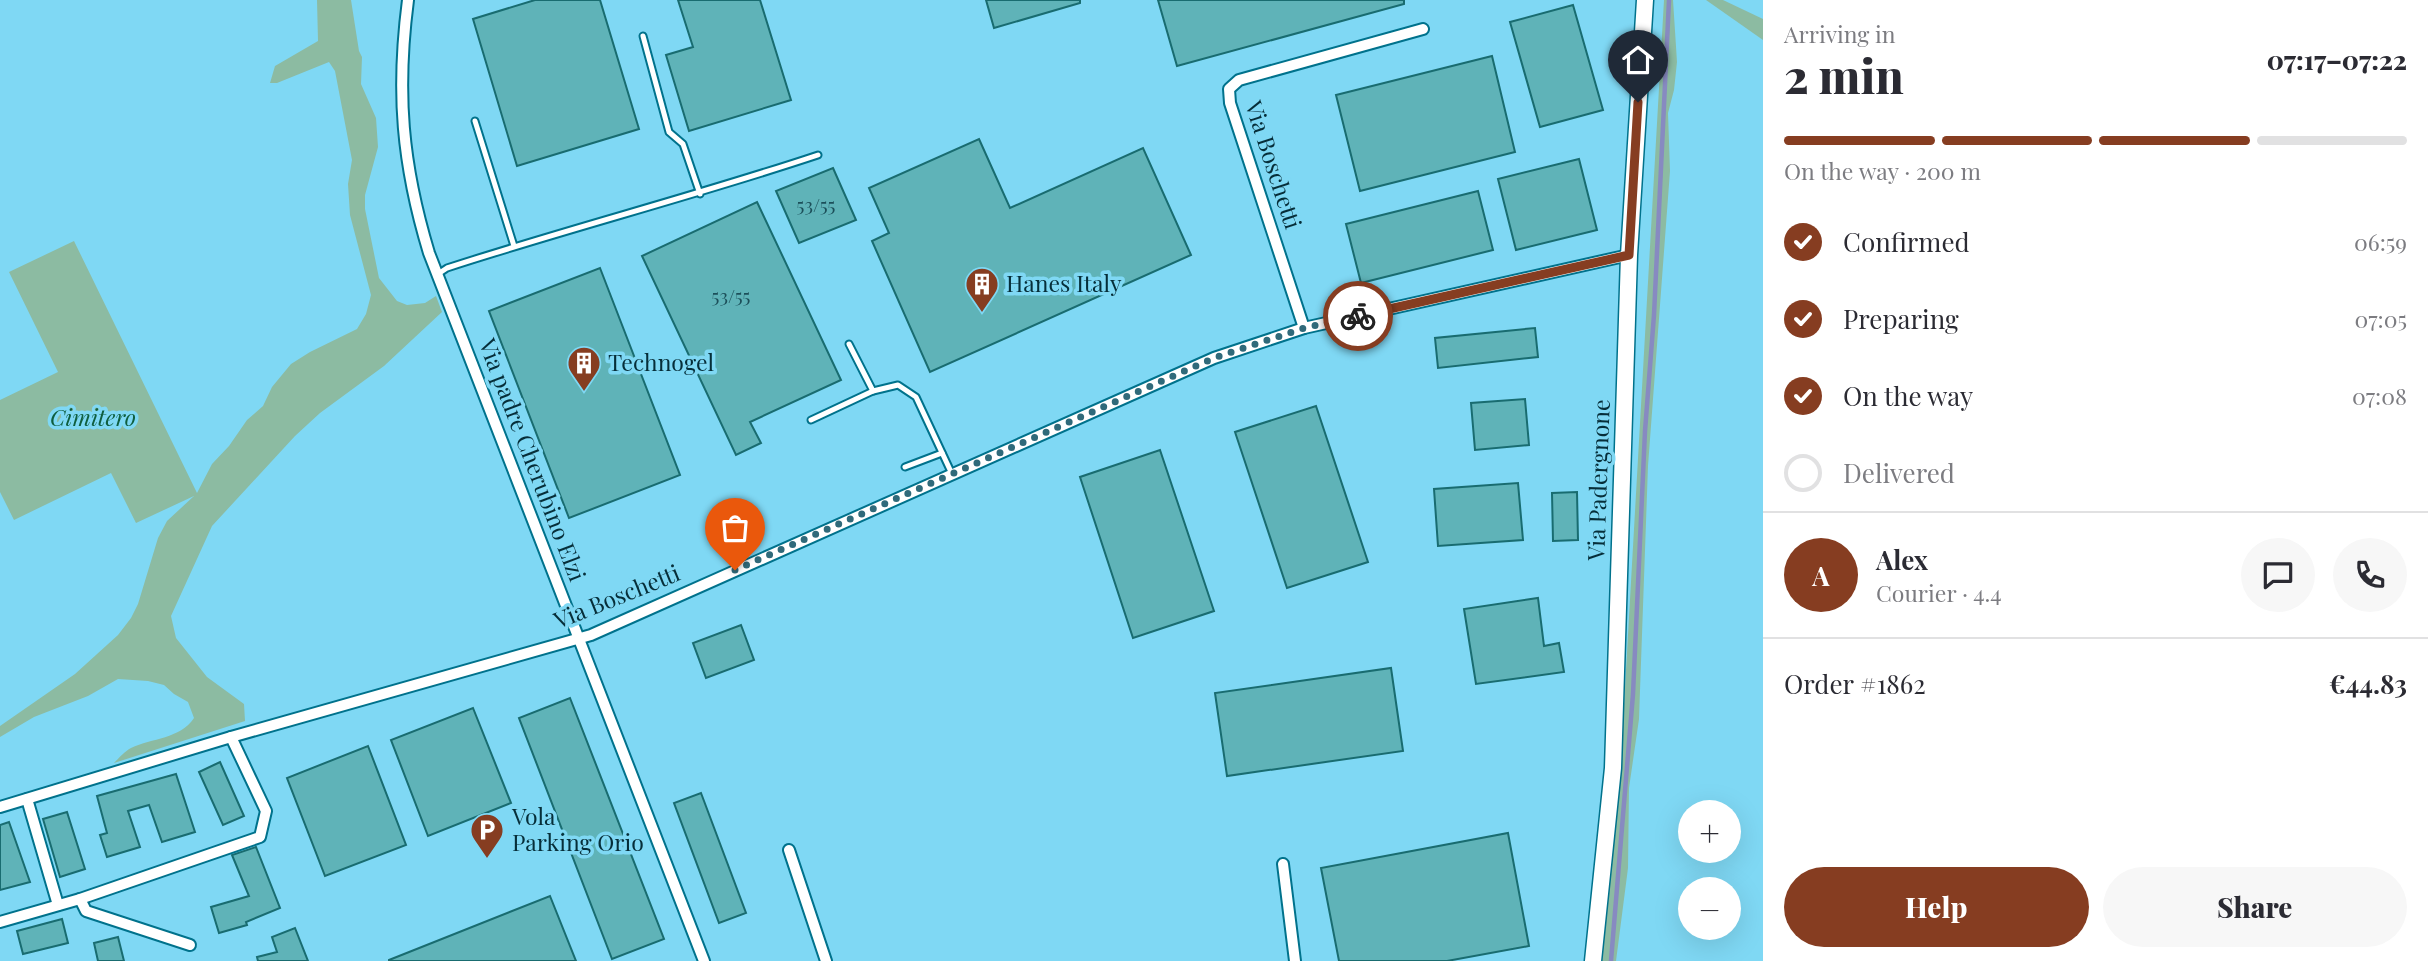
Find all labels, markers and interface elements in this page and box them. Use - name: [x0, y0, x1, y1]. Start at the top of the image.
- text: Arriving in: [1784, 18, 1896, 49]
- pin: [1608, 30, 1668, 102]
- icon: home: [1619, 41, 1657, 79]
- text: 07:17–07:22: [2267, 42, 2407, 77]
- text: 2 min: [1784, 44, 1904, 106]
- street label: Via Boschetti: [1239, 95, 1310, 233]
- text: On the way · 200 m: [1784, 155, 1981, 186]
- house number: 53/55: [797, 191, 836, 217]
- icon: check: [1784, 223, 1822, 261]
- text: Confirmed: [1843, 224, 1970, 259]
- text: 06:59: [2354, 226, 2407, 257]
- building icon: Hanes Italy: [963, 265, 1001, 314]
- place label: Hanes Italy: [1006, 267, 1122, 298]
- courier: [1323, 281, 1393, 351]
- house number: 53/55: [712, 282, 751, 308]
- icon: bike: [1339, 297, 1377, 335]
- icon: check: [1784, 300, 1822, 338]
- text: Preparing: [1843, 301, 1959, 336]
- text: 07:05: [2354, 303, 2407, 334]
- street label: Via padre Cherubino Elzi: [472, 333, 594, 585]
- building icon: Technogel: [565, 344, 603, 393]
- place label: Technogel: [608, 346, 715, 377]
- icon: check: [1784, 377, 1822, 415]
- text: On the way: [1843, 378, 1973, 413]
- text: 07:08: [2352, 380, 2407, 411]
- street label: Via Padergnone: [1579, 399, 1616, 562]
- park label: Cimitero: [50, 401, 136, 432]
- text: Delivered: [1843, 455, 1955, 490]
- pin: [705, 498, 765, 570]
- icon: bag: [716, 509, 754, 547]
- button: chat: [2241, 538, 2315, 612]
- button: phone: [2333, 538, 2407, 612]
- text: Alex: [1876, 542, 1928, 577]
- street label: Via Boschetti: [548, 556, 684, 635]
- text: A: [1812, 558, 1830, 593]
- text: Courier · 4.4: [1876, 577, 2002, 608]
- text: Order #1862: [1784, 666, 1926, 701]
- text: €44.83: [2329, 666, 2407, 701]
- place label: Vola Parking Orio: [511, 800, 644, 857]
- map controls: [1678, 800, 1741, 940]
- button: +: [1678, 800, 1741, 863]
- parking icon: Vola Parking Orio: [468, 811, 506, 860]
- button: Help: [1784, 867, 2089, 947]
- button: Share: [2103, 867, 2407, 947]
- button: −: [1678, 877, 1741, 940]

